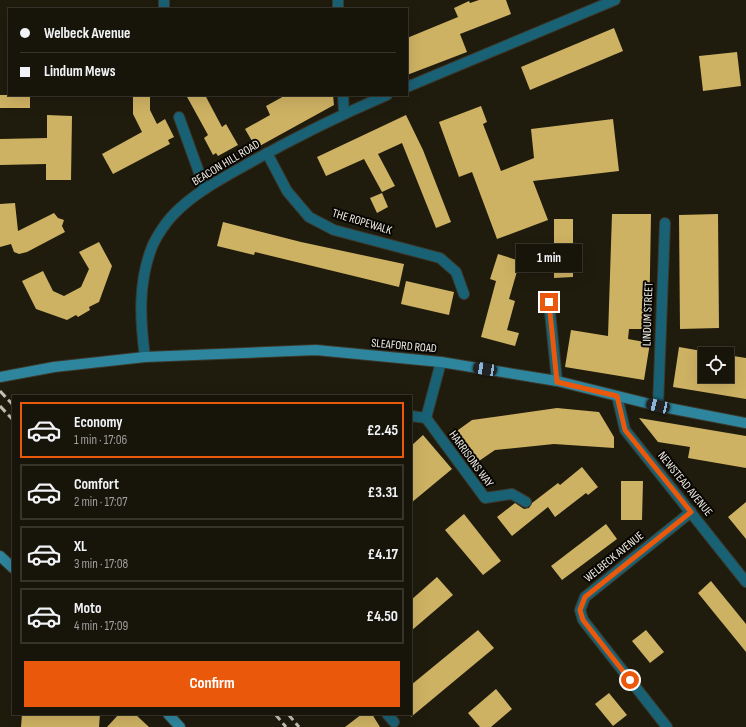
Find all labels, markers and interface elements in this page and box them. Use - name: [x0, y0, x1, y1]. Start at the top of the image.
- text: Welbeck Avenue: [44, 24, 131, 43]
- text: Lindum Mews: [44, 62, 116, 81]
- street label: BEACON HILL ROAD: [189, 137, 263, 189]
- street label: THE ROPEWALK: [330, 206, 394, 238]
- callout: 1 min: [516, 244, 582, 272]
- text: 1 min: [537, 250, 561, 266]
- street label: LINDUM STREET: [639, 282, 657, 346]
- route end: [540, 293, 558, 311]
- street label: SLEAFORD ROAD: [371, 336, 437, 356]
- map controls: [698, 347, 734, 383]
- button: locate: [698, 347, 734, 383]
- car: [472, 361, 498, 377]
- car: [645, 397, 671, 415]
- icon: car: [26, 412, 62, 448]
- text: Economy: [74, 413, 123, 432]
- text: £2.45: [367, 421, 398, 440]
- street label: HARRISONS WAY: [446, 428, 496, 490]
- text: 1 min · 17:06: [74, 432, 127, 448]
- street label: NEWSTEAD AVENUE: [654, 449, 716, 519]
- icon: car: [26, 474, 62, 510]
- text: Comfort: [74, 475, 119, 494]
- text: £3.31: [368, 483, 398, 502]
- text: 2 min · 17:07: [74, 494, 128, 510]
- street label: WELBECK AVENUE: [581, 528, 647, 586]
- icon: car: [26, 536, 62, 572]
- text: XL: [74, 537, 87, 556]
- text: £4.17: [368, 545, 398, 564]
- text: 3 min · 17:08: [74, 556, 128, 572]
- icon: car: [26, 598, 62, 634]
- text: Moto: [74, 599, 101, 618]
- text: £4.50: [366, 607, 398, 626]
- text: 4 min · 17:09: [74, 618, 128, 634]
- button: Confirm: [24, 661, 400, 707]
- route start: [621, 671, 639, 689]

